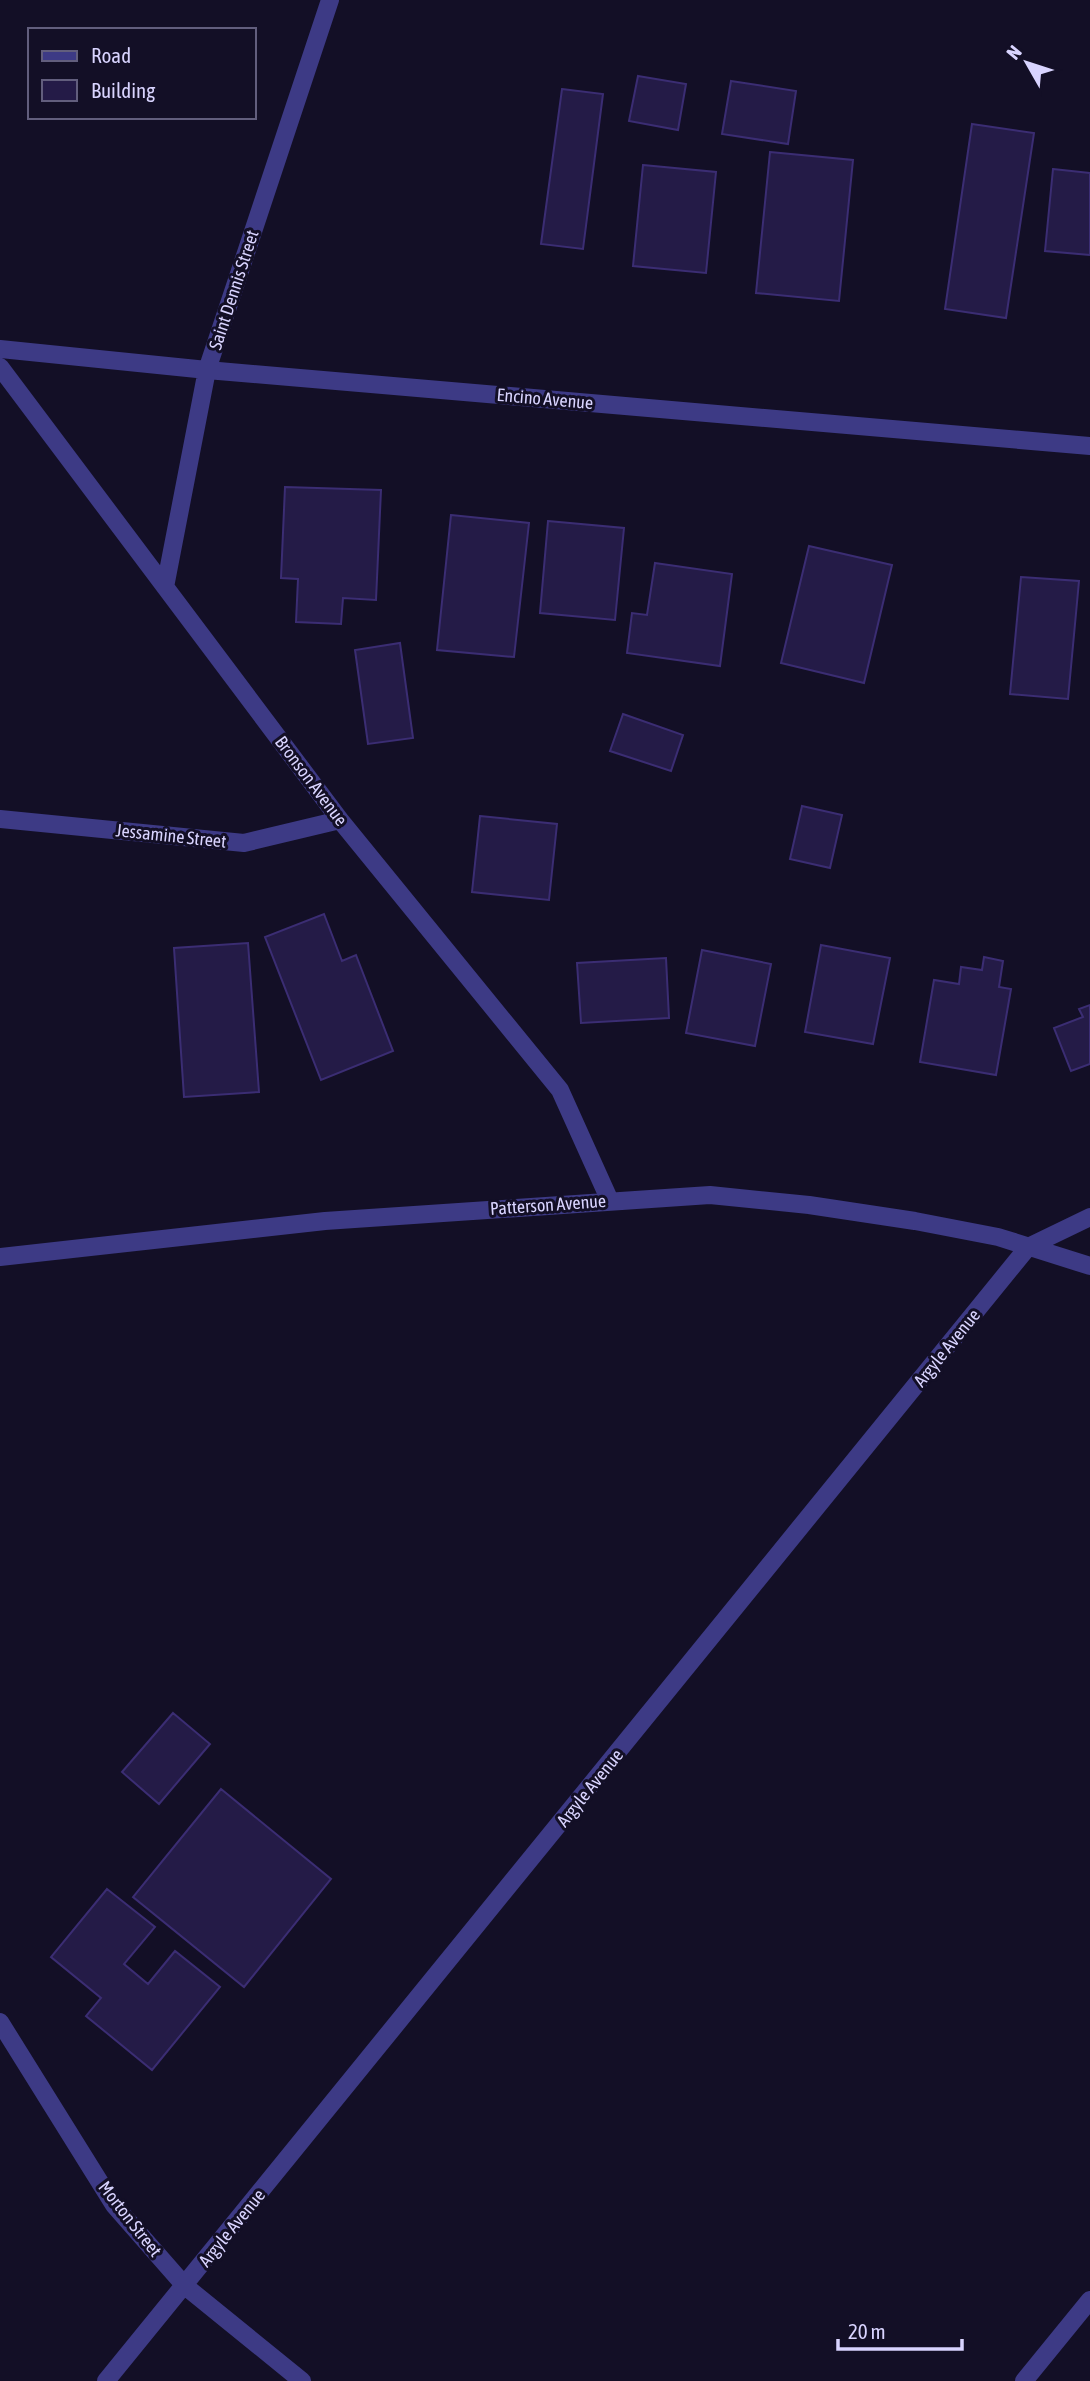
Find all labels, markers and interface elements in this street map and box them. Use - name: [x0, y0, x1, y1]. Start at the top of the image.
- legend: [28, 28, 256, 119]
- north arrow: [992, 28, 1062, 98]
- text: N: [1002, 41, 1026, 64]
- text: Road: [91, 43, 131, 67]
- text: Building: [91, 78, 155, 102]
- street label: Saint Dennis Street: [204, 227, 263, 352]
- street label: Encino Avenue: [496, 384, 594, 413]
- street label: Bronson Avenue: [271, 732, 352, 830]
- street label: Jessamine Street: [115, 819, 227, 852]
- street label: Patterson Avenue: [489, 1190, 607, 1219]
- street label: Argyle Avenue: [909, 1305, 984, 1391]
- street label: Argyle Avenue: [552, 1745, 627, 1831]
- street label: Morton Street: [94, 2177, 166, 2261]
- street label: Argyle Avenue: [194, 2185, 269, 2271]
- scale bar: [838, 2308, 962, 2352]
- text: 20 m: [848, 2319, 886, 2343]

